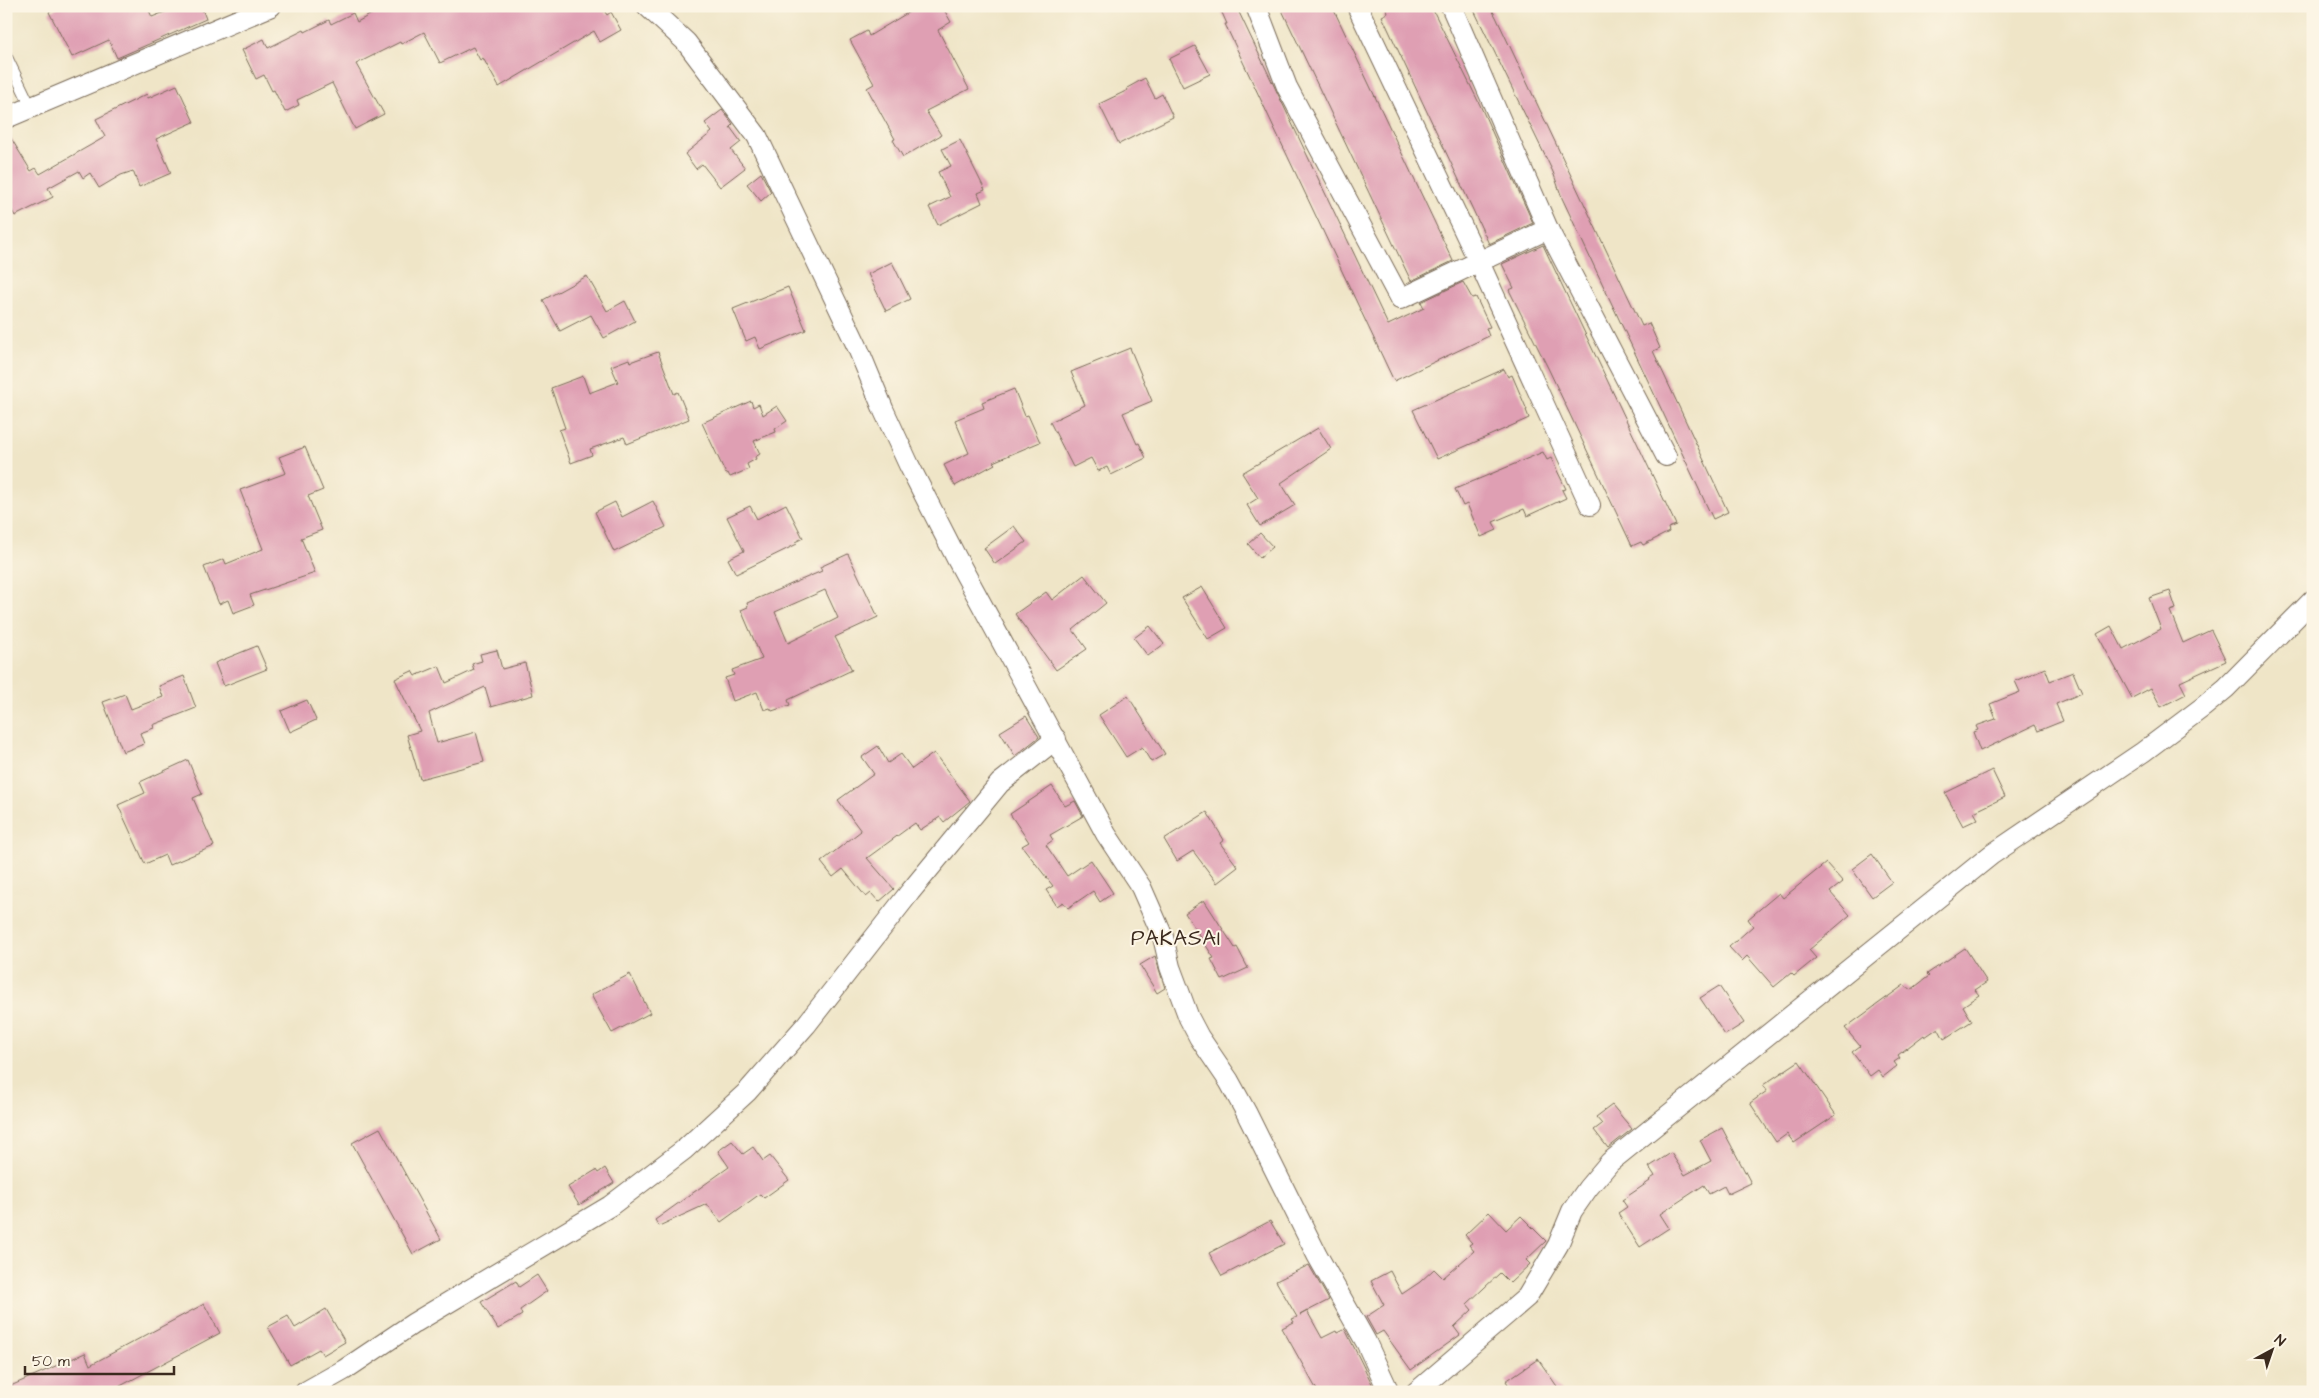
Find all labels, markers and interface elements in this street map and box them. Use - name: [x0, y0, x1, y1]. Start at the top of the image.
- district label: PAKASAI: [1131, 924, 1221, 953]
- north arrow: [2246, 1326, 2296, 1376]
- text: N: [2270, 1330, 2290, 1351]
- scale bar: [25, 1343, 174, 1375]
- text: 50 m: [32, 1351, 70, 1372]

